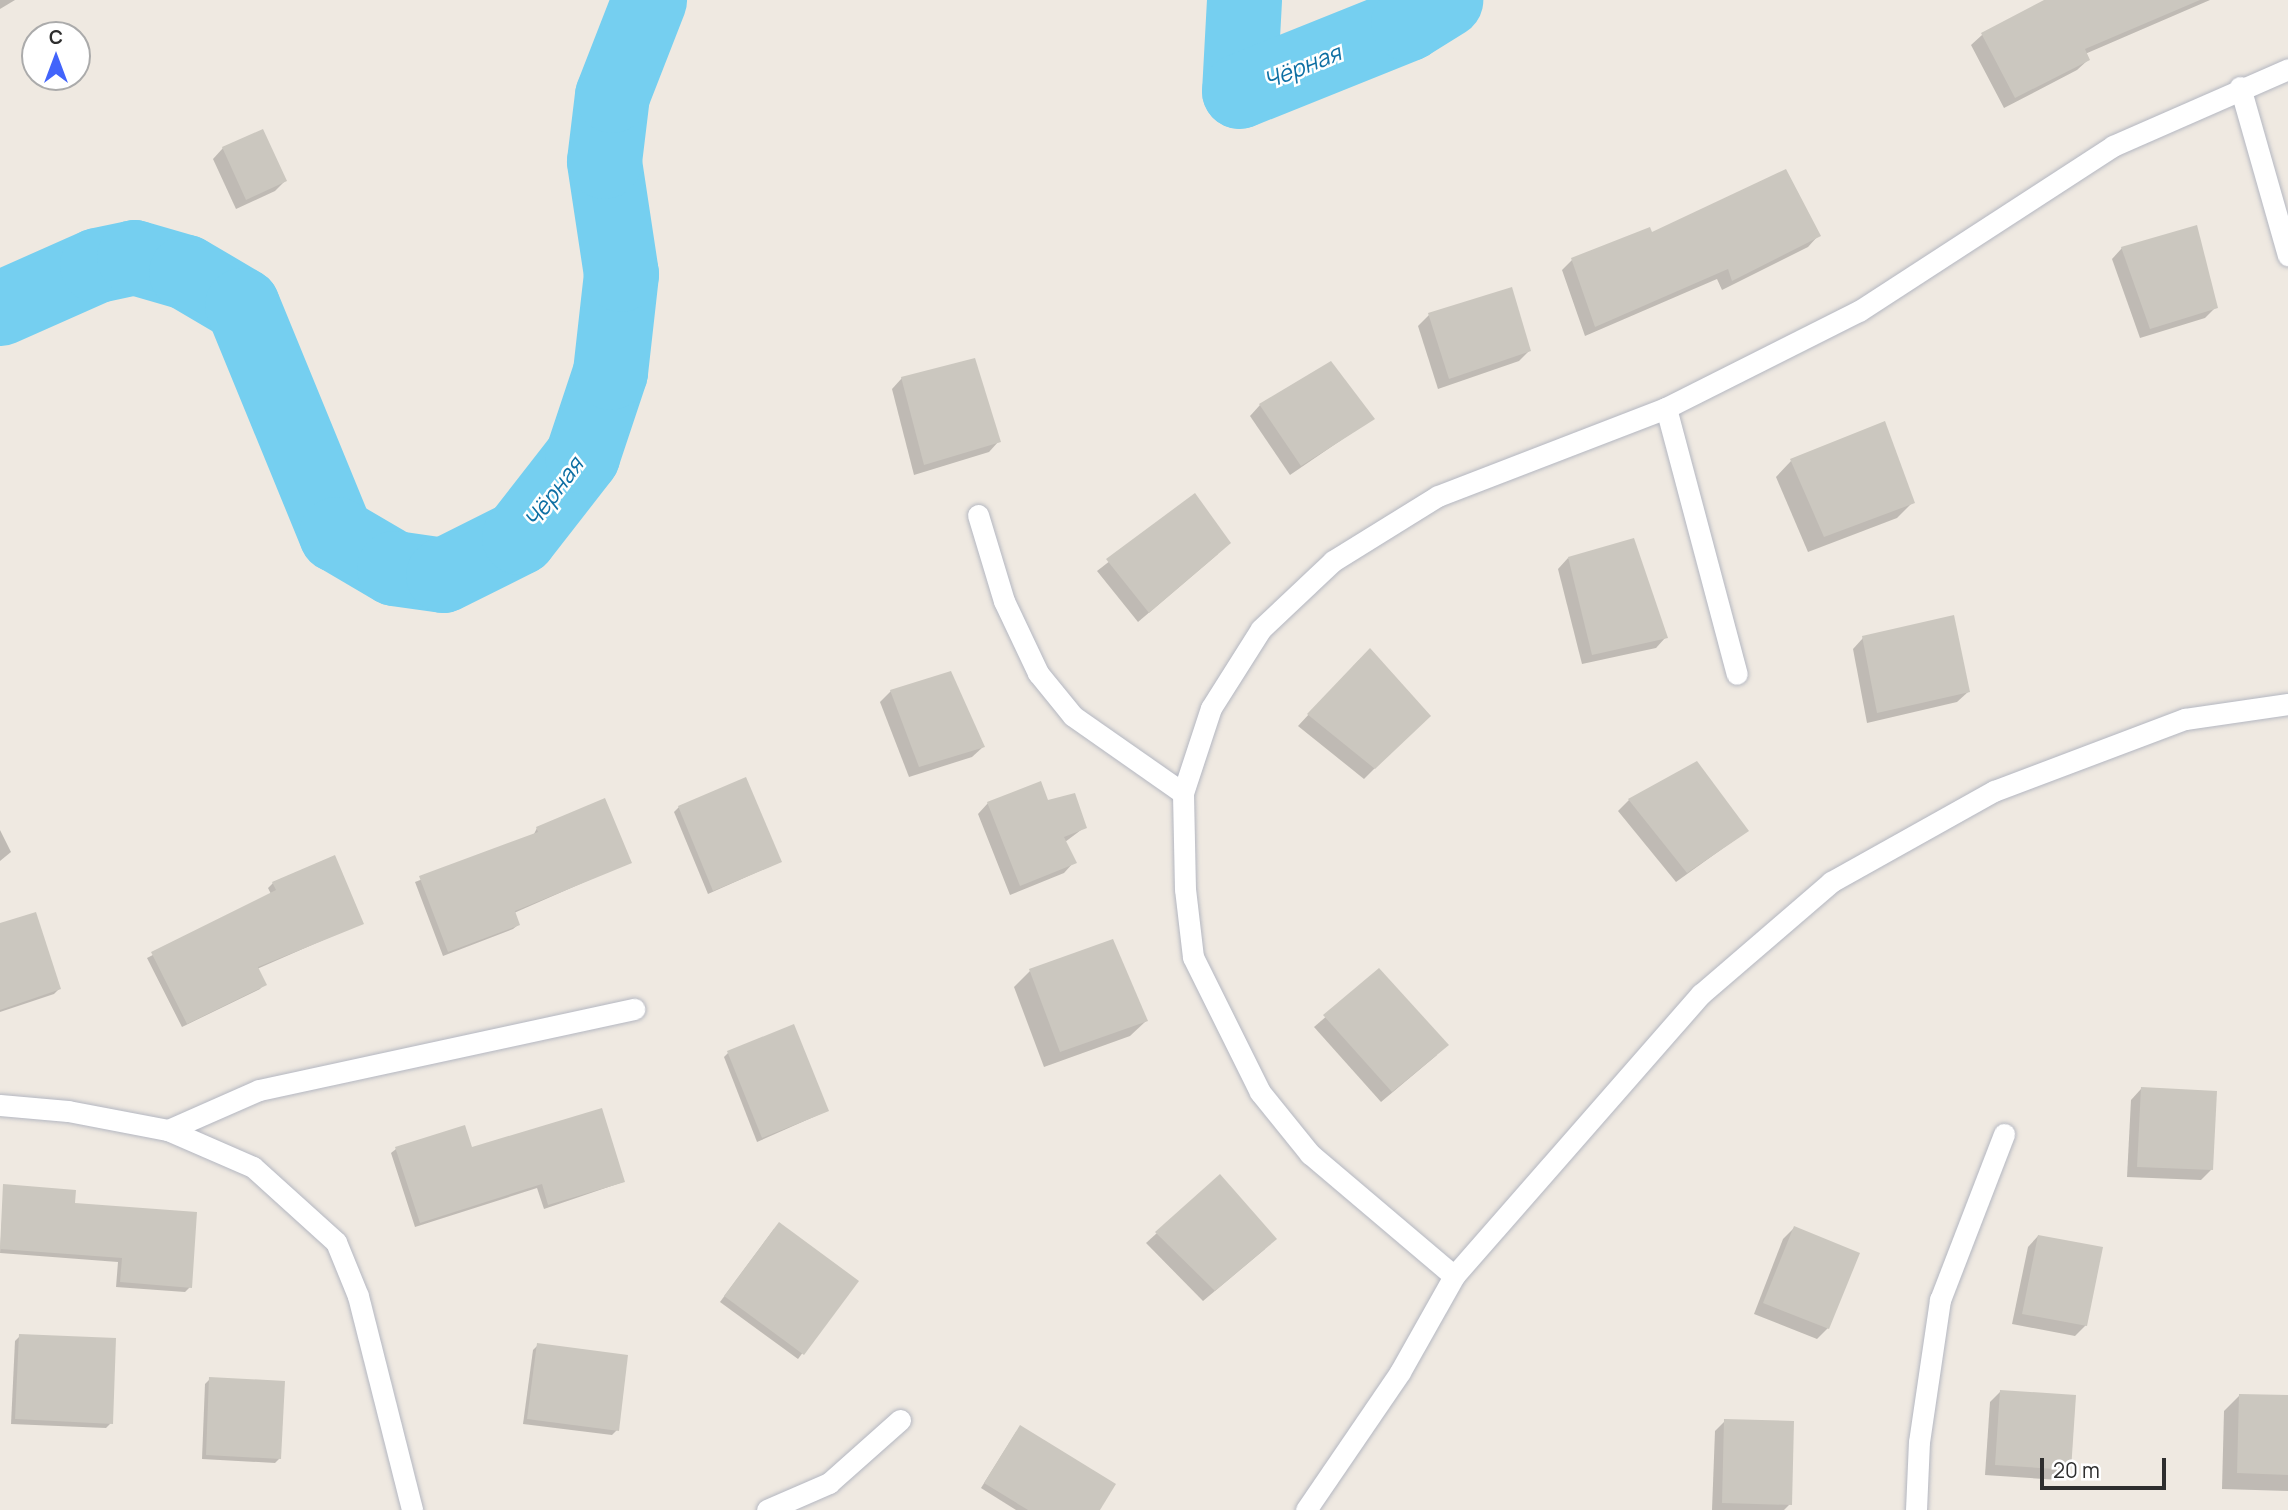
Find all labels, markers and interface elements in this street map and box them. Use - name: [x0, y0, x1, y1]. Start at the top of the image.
- north arrow: [21, 21, 91, 91]
- text: С: [49, 24, 63, 50]
- water label: Чёрная: [1259, 38, 1345, 94]
- water label: Чёрная: [518, 451, 588, 533]
- scale bar: [2043, 1444, 2169, 1488]
- text: 20 m: [2053, 1456, 2100, 1484]

